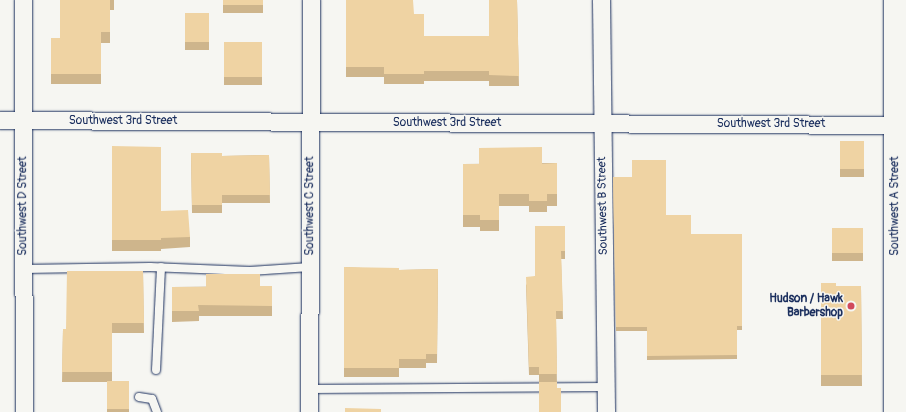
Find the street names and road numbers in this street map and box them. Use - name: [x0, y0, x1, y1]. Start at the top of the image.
- street label: Southwest 3rd Street: [69, 114, 177, 128]
- street label: Southwest 3rd Street: [393, 116, 501, 130]
- street label: Southwest 3rd Street: [717, 117, 825, 131]
- street label: Southwest D Street: [16, 156, 30, 256]
- street label: Southwest C Street: [303, 156, 317, 256]
- street label: Southwest A Street: [888, 156, 902, 256]
- street label: Southwest B Street: [595, 157, 611, 255]

